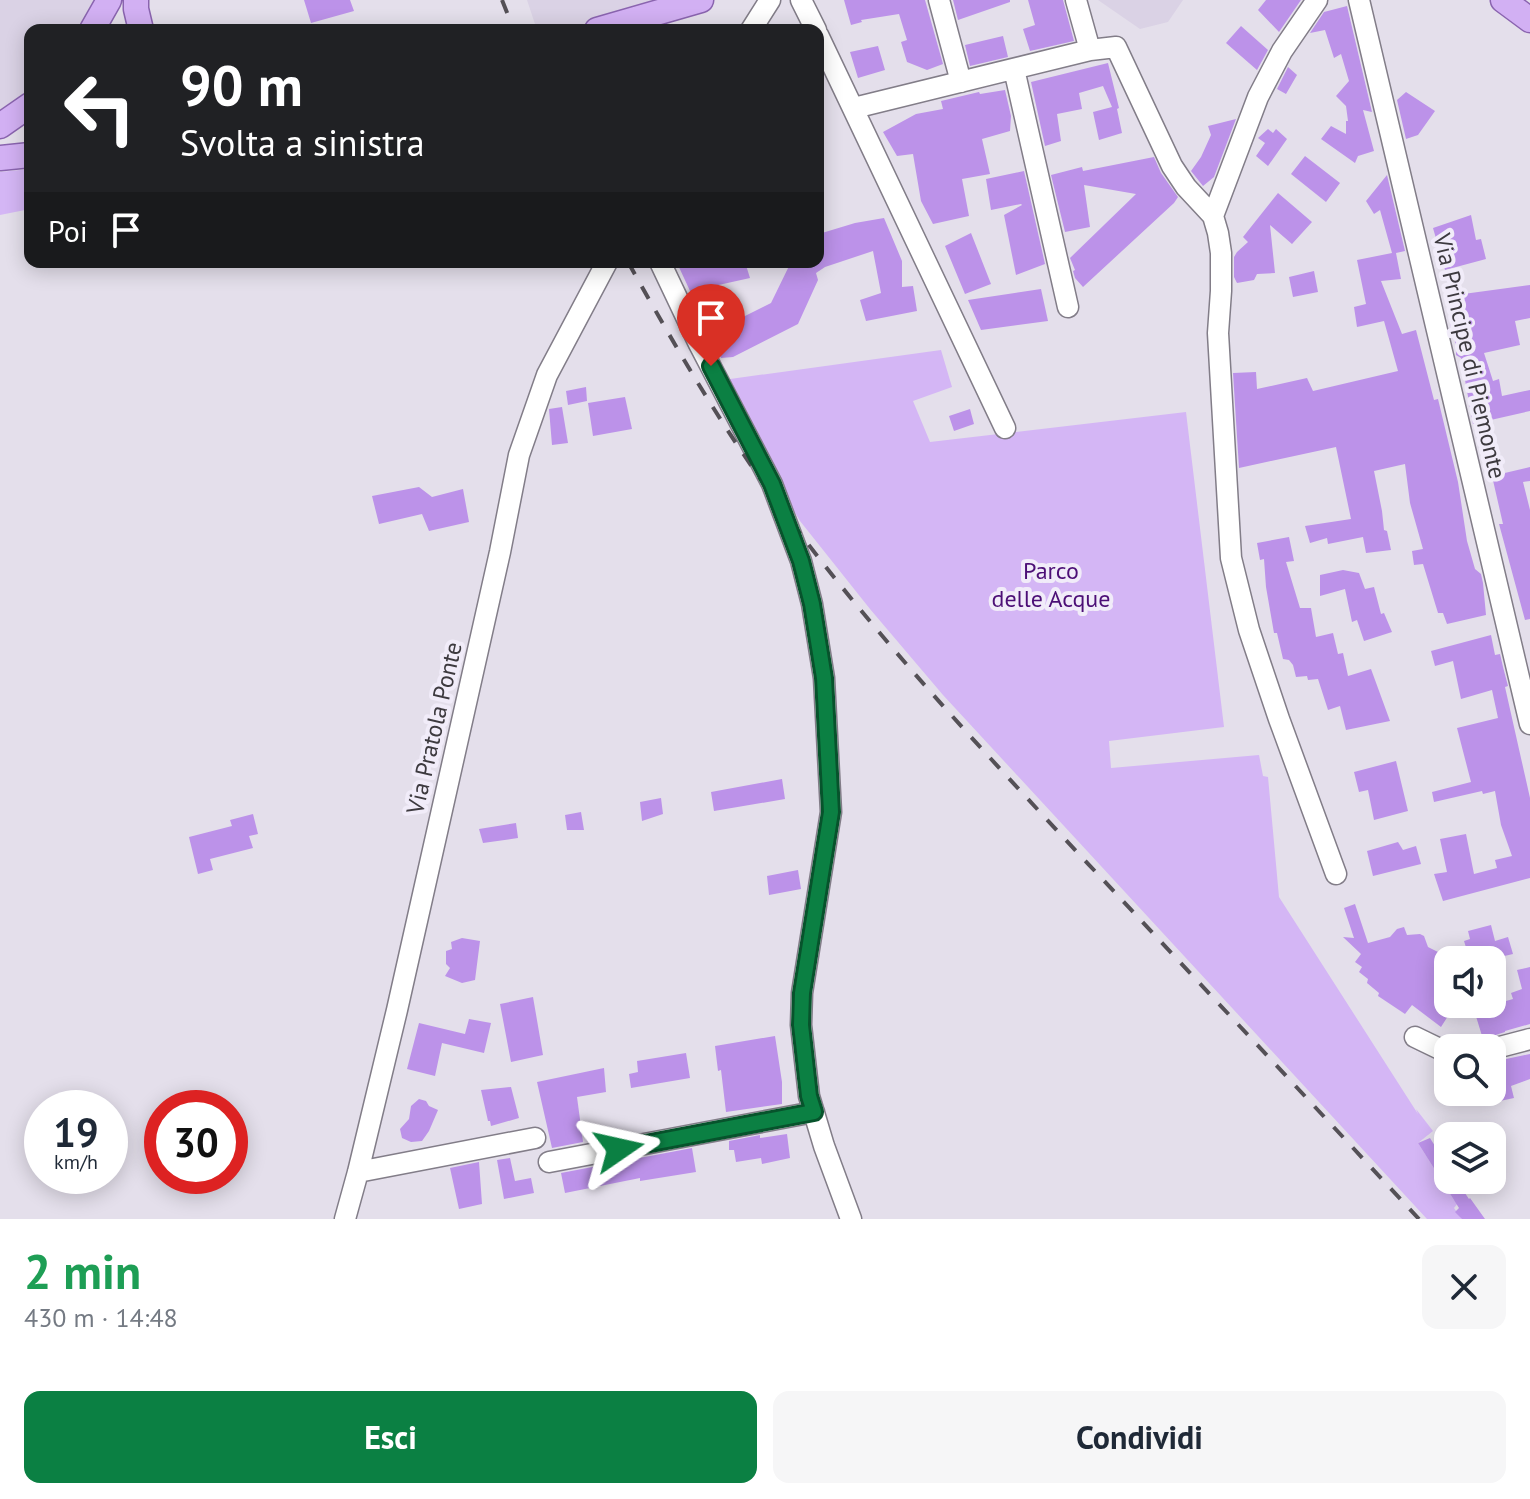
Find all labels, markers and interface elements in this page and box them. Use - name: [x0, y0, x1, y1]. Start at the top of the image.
- text: 90 m: [180, 49, 303, 121]
- icon: left: [48, 56, 152, 160]
- text: Svolta a sinistra: [180, 119, 425, 166]
- icon: arrive: [104, 208, 148, 252]
- text: Poi: [48, 211, 88, 250]
- street label: Via Principe di Piemonte: [1426, 229, 1513, 482]
- pin: [677, 284, 745, 366]
- icon: arrive: [689, 296, 733, 340]
- park label: Parco delle Acque: [992, 555, 1110, 614]
- street label: Via Pratola Ponte: [399, 639, 469, 818]
- map controls: [1434, 946, 1506, 1194]
- button: sound: [1434, 946, 1506, 1018]
- button: search: [1434, 1034, 1506, 1106]
- speed limit sign: 30: [144, 1090, 248, 1194]
- text: 19: [53, 1106, 99, 1158]
- position arrow: [577, 1107, 661, 1191]
- button: layers: [1434, 1122, 1506, 1194]
- text: km/h: [54, 1149, 98, 1175]
- text: 2 min: [24, 1240, 141, 1302]
- button: close: [1422, 1245, 1506, 1329]
- text: 430 m · 14:48: [24, 1301, 178, 1334]
- button: Esci: [24, 1391, 757, 1483]
- button: Condividi: [773, 1391, 1506, 1483]

